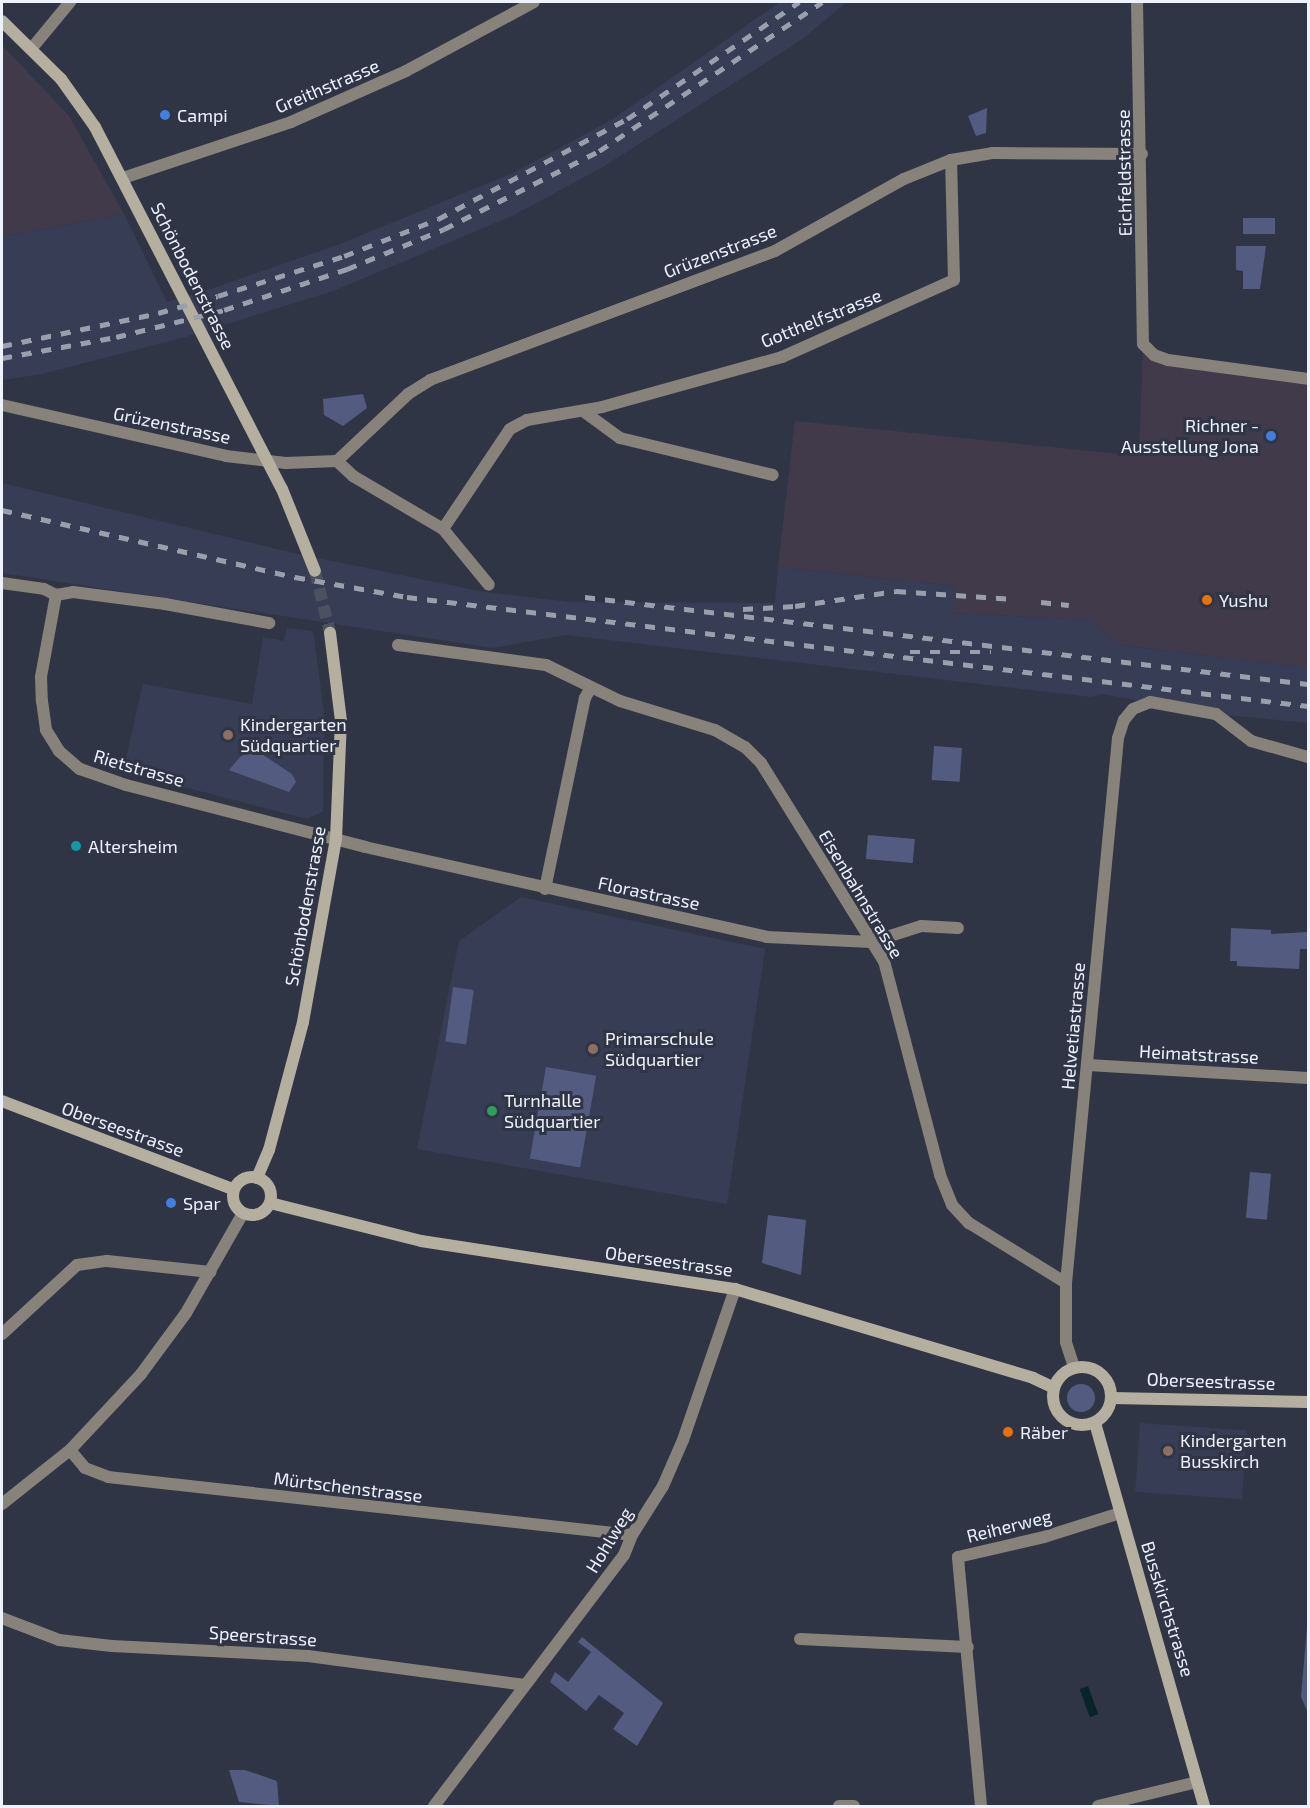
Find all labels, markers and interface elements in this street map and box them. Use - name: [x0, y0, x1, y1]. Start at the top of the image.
- street label: Greithstrasse: [272, 54, 382, 118]
- place label: Campi: [177, 104, 228, 126]
- marker: Campi: [158, 108, 172, 122]
- street label: Eichfeldstrasse: [1112, 109, 1136, 237]
- street label: Schönbodenstrasse: [147, 199, 239, 353]
- street label: Grüzenstrasse: [661, 220, 779, 282]
- street label: Gotthelfstrasse: [757, 284, 885, 352]
- street label: Grüzenstrasse: [111, 402, 233, 448]
- place label: Richner - Ausstellung Jona: [1121, 415, 1259, 458]
- marker: Richner - Ausstellung Jona: [1264, 429, 1278, 443]
- place label: Yushu: [1219, 589, 1268, 611]
- marker: Yushu: [1200, 593, 1214, 607]
- place label: Kindergarten Südquartier: [240, 714, 347, 756]
- marker: Kindergarten Südquartier: [221, 728, 235, 742]
- street label: Rietstrasse: [91, 745, 187, 791]
- street label: Schönbodenstrasse: [280, 824, 330, 988]
- street label: Eisenbahnstrasse: [814, 826, 908, 962]
- place label: Altersheim: [88, 835, 178, 857]
- marker: Altersheim: [69, 839, 83, 853]
- street label: Florastrasse: [596, 872, 702, 914]
- street label: Helvetiastrasse: [1057, 961, 1089, 1091]
- place label: Primarschule Südquartier: [605, 1028, 714, 1070]
- street label: Heimatstrasse: [1139, 1040, 1259, 1068]
- marker: Primarschule Südquartier: [586, 1042, 600, 1056]
- place label: Turnhalle Südquartier: [504, 1090, 600, 1132]
- street label: Oberseestrasse: [59, 1097, 187, 1161]
- marker: Turnhalle Südquartier: [485, 1104, 499, 1118]
- place label: Spar: [183, 1192, 221, 1214]
- marker: Spar: [164, 1196, 178, 1210]
- street label: Oberseestrasse: [604, 1241, 734, 1281]
- street label: Oberseestrasse: [1146, 1368, 1276, 1394]
- place label: Räber: [1020, 1421, 1068, 1443]
- marker: Räber: [1001, 1425, 1015, 1439]
- place label: Kindergarten Busskirch: [1180, 1430, 1287, 1472]
- marker: Kindergarten Busskirch: [1161, 1444, 1175, 1458]
- street label: Mürtschenstrasse: [272, 1467, 424, 1507]
- street label: Hohlweg: [581, 1503, 637, 1577]
- street label: Reiherweg: [964, 1505, 1054, 1547]
- street label: Busskirchstrasse: [1137, 1539, 1199, 1679]
- street label: Speerstrasse: [208, 1621, 318, 1651]

